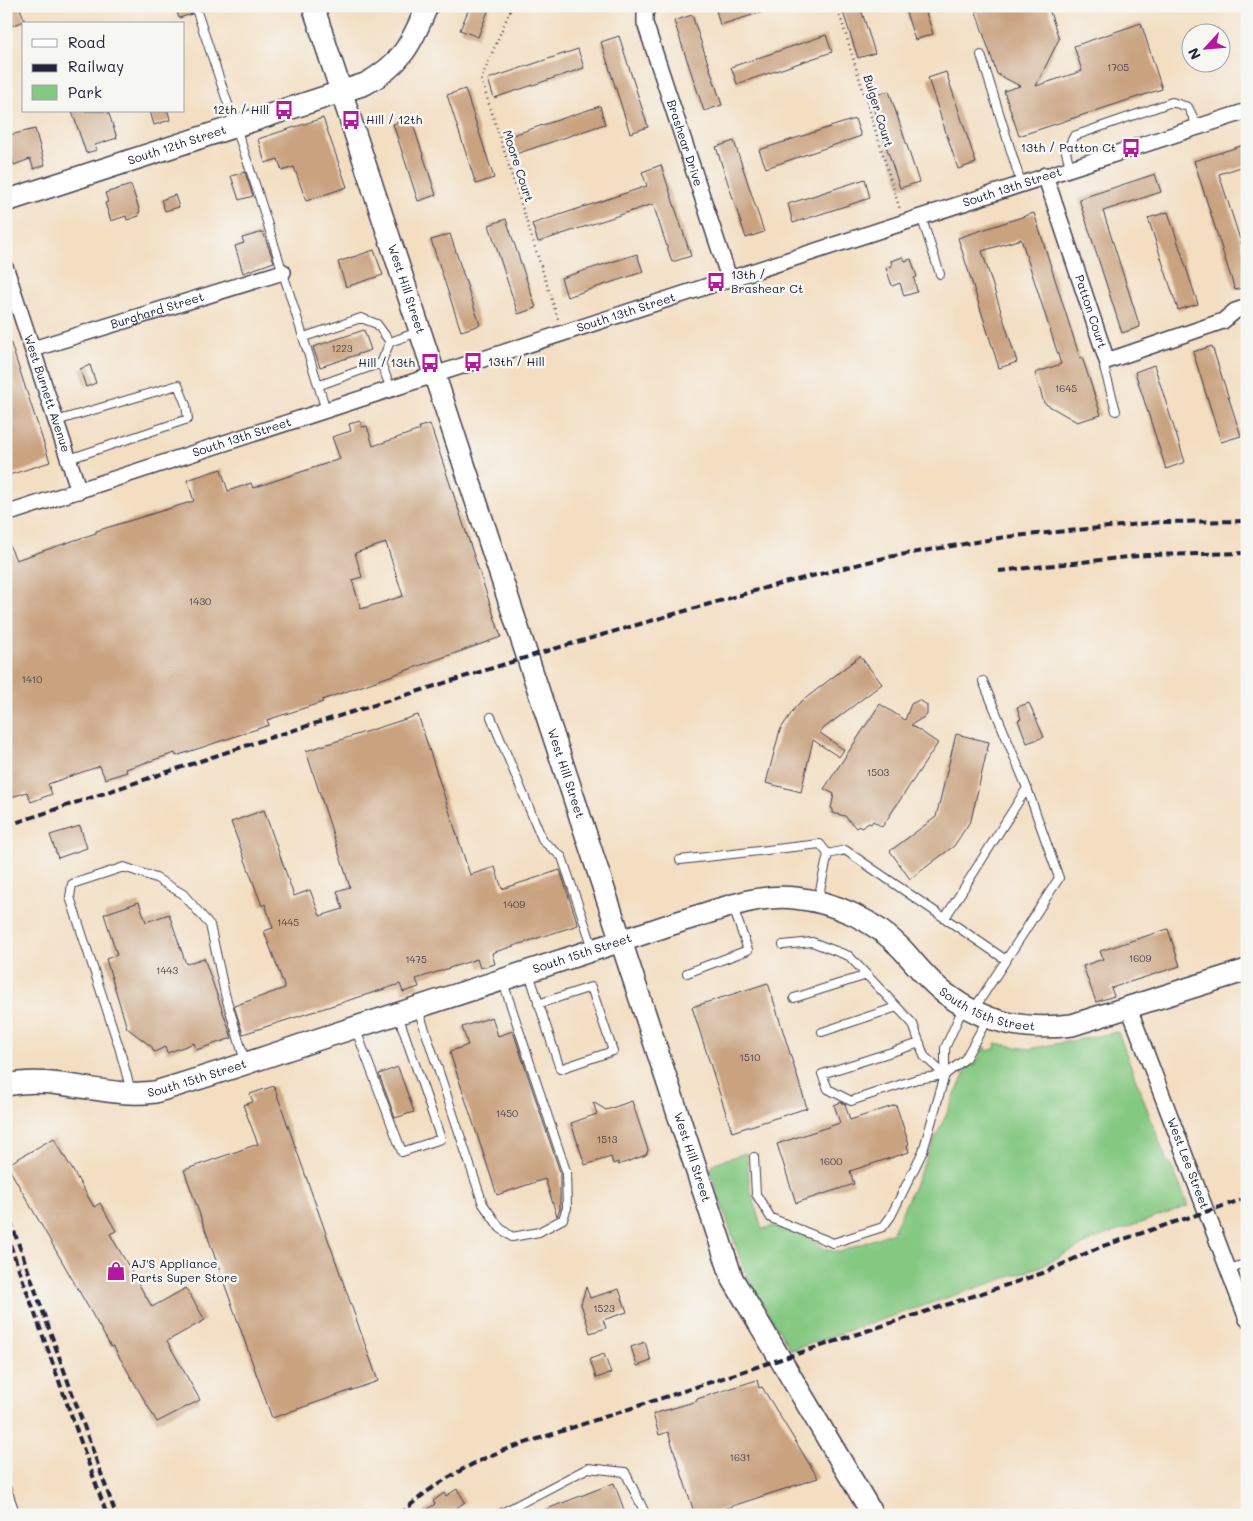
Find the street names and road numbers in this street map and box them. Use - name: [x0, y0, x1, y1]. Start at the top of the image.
- street label: Bulger Court: [860, 73, 898, 149]
- street label: Brashear Drive: [664, 97, 707, 188]
- street label: South 12th Street: [126, 121, 228, 168]
- street label: Moore Court: [500, 128, 538, 204]
- street label: South 13th Street: [961, 163, 1063, 210]
- street label: West Hill Street: [385, 242, 429, 336]
- street label: Patton Court: [1072, 272, 1111, 350]
- street label: Burghard Street: [108, 288, 206, 332]
- street label: South 13th Street: [574, 288, 677, 335]
- street label: West Burnett Avenue: [21, 332, 75, 454]
- street label: South 13th Street: [190, 413, 293, 460]
- street label: West Hill Street: [545, 726, 589, 820]
- street label: South 15th Street: [531, 929, 633, 976]
- street label: South 15th Street: [936, 983, 1036, 1034]
- street label: South 15th Street: [147, 1055, 248, 1100]
- street label: West Hill Street: [671, 1110, 715, 1204]
- street label: West Lee Street: [1164, 1115, 1213, 1211]

